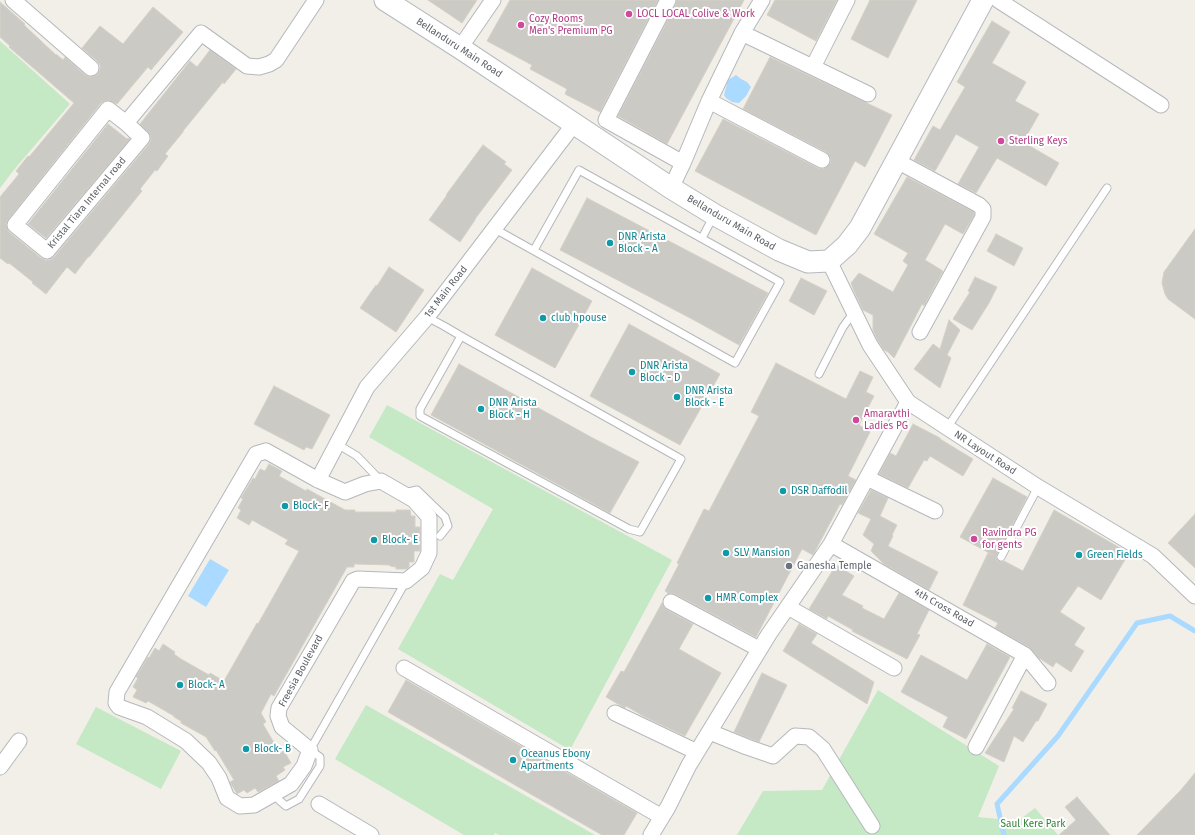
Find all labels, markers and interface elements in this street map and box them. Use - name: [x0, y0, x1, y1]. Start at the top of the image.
- place label: LOCL LOCAL Colive & Work: [637, 8, 755, 20]
- marker: LOCL LOCAL Colive & Work: [624, 9, 634, 19]
- place label: Cozy Rooms Men's Premium PG: [529, 13, 613, 36]
- street label: Bellanduru Main Road: [414, 16, 504, 80]
- marker: Cozy Rooms Men's Premium PG: [516, 20, 526, 30]
- place label: Sterling Keys: [1009, 135, 1067, 147]
- marker: Sterling Keys: [996, 136, 1006, 146]
- street label: Kristal Tiara Internal road: [45, 155, 129, 251]
- street label: Bellanduru Main Road: [685, 193, 777, 253]
- place label: DNR Arista Block - A: [618, 231, 666, 254]
- marker: DNR Arista Block - A: [605, 238, 615, 248]
- street label: 1st Main Road: [422, 264, 470, 320]
- place label: club hpouse: [551, 312, 607, 324]
- marker: club hpouse: [538, 313, 548, 323]
- place label: DNR Arista Block - D: [640, 360, 688, 384]
- marker: DNR Arista Block - D: [627, 367, 637, 377]
- place label: DNR Arista Block - E: [685, 385, 733, 408]
- marker: DNR Arista Block - E: [672, 392, 682, 402]
- place label: DNR Arista Block - H: [489, 397, 537, 420]
- marker: DNR Arista Block - H: [476, 404, 486, 414]
- place label: Amaravthi Ladies PG: [864, 408, 910, 432]
- marker: Amaravthi Ladies PG: [851, 415, 861, 425]
- street label: NR Layout Road: [952, 428, 1018, 478]
- place label: DSR Daffodil: [791, 485, 848, 497]
- marker: DSR Daffodil: [778, 486, 788, 496]
- place label: Block- F: [293, 500, 329, 512]
- marker: Block- F: [280, 501, 290, 511]
- place label: Ravindra PG for gents: [982, 527, 1037, 550]
- place label: Block- E: [382, 534, 418, 546]
- marker: Ravindra PG for gents: [969, 534, 979, 544]
- marker: Block- E: [369, 535, 379, 545]
- place label: SLV Mansion: [734, 547, 790, 559]
- marker: SLV Mansion: [721, 548, 731, 558]
- place label: Green Fields: [1087, 549, 1143, 561]
- marker: Green Fields: [1074, 550, 1084, 560]
- place label: Ganesha Temple: [797, 560, 872, 572]
- marker: Ganesha Temple: [784, 561, 794, 571]
- street label: 4th Cross Road: [912, 586, 976, 630]
- place label: HMR Complex: [716, 592, 778, 604]
- marker: HMR Complex: [703, 593, 713, 603]
- street label: Freesia Boulevard: [276, 633, 326, 709]
- place label: Block- A: [188, 679, 225, 691]
- marker: Block- A: [175, 680, 185, 690]
- place label: Block- B: [254, 743, 291, 755]
- marker: Block- B: [241, 744, 251, 754]
- place label: Oceanus Ebony Apartments: [521, 748, 590, 772]
- marker: Oceanus Ebony Apartments: [508, 755, 518, 765]
- park label: Saul Kere Park: [1001, 818, 1065, 830]

